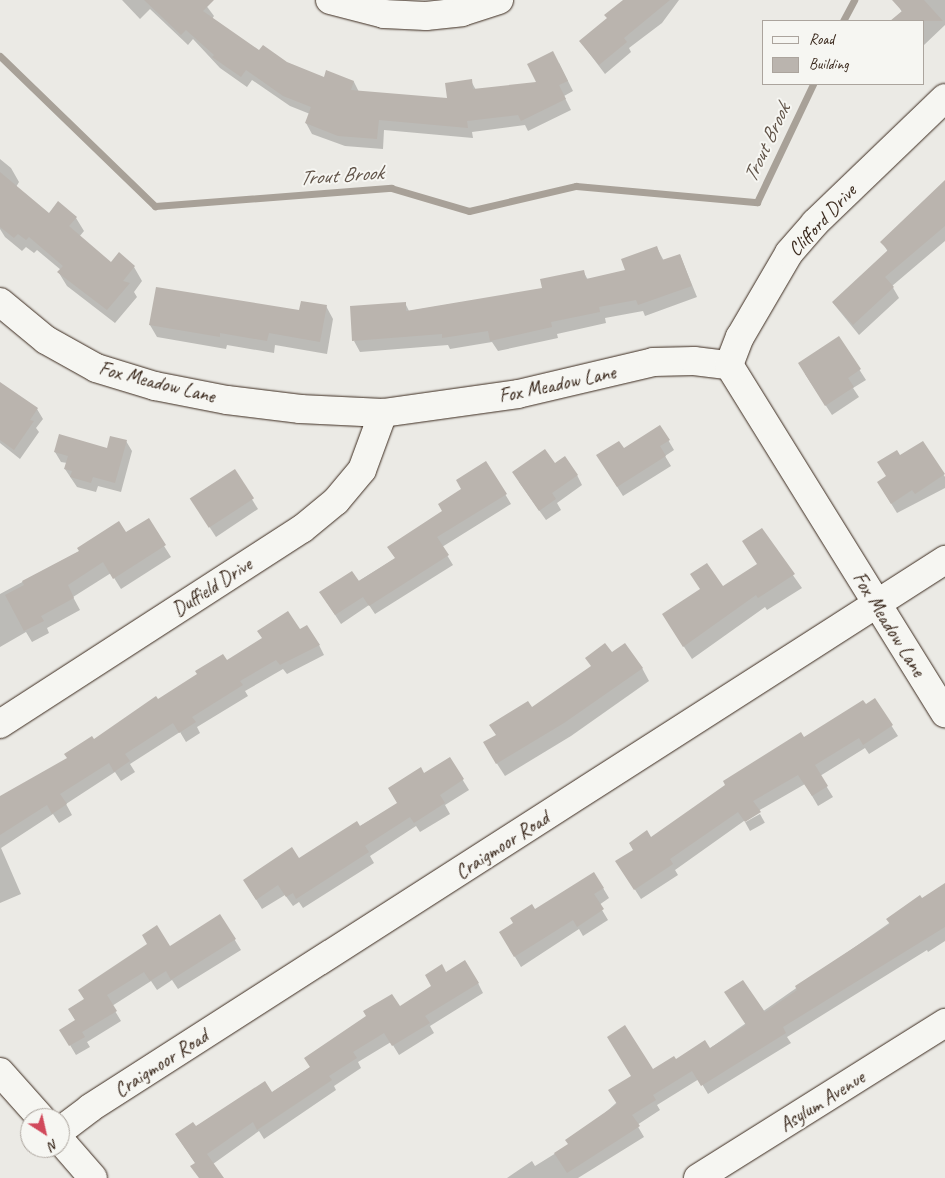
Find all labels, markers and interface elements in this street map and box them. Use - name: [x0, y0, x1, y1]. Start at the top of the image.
- legend: [762, 20, 925, 85]
- text: Road: [809, 30, 834, 49]
- text: Building: [809, 55, 848, 74]
- water label: Trout Brook: [737, 100, 795, 186]
- water label: Trout Brook: [298, 160, 384, 190]
- street label: Clifford Drive: [783, 179, 861, 261]
- street label: Fox Meadow Lane: [96, 356, 218, 408]
- street label: Fox Meadow Lane: [496, 360, 618, 408]
- street label: Duffield Drive: [167, 552, 257, 622]
- street label: Fox Meadow Lane: [847, 567, 931, 681]
- street label: Craigmoor Road: [451, 806, 553, 884]
- street label: Craigmoor Road: [110, 1024, 212, 1102]
- street label: Asylum Avenue: [775, 1065, 869, 1137]
- north arrow: [20, 1108, 70, 1158]
- text: N: [45, 1135, 62, 1154]

